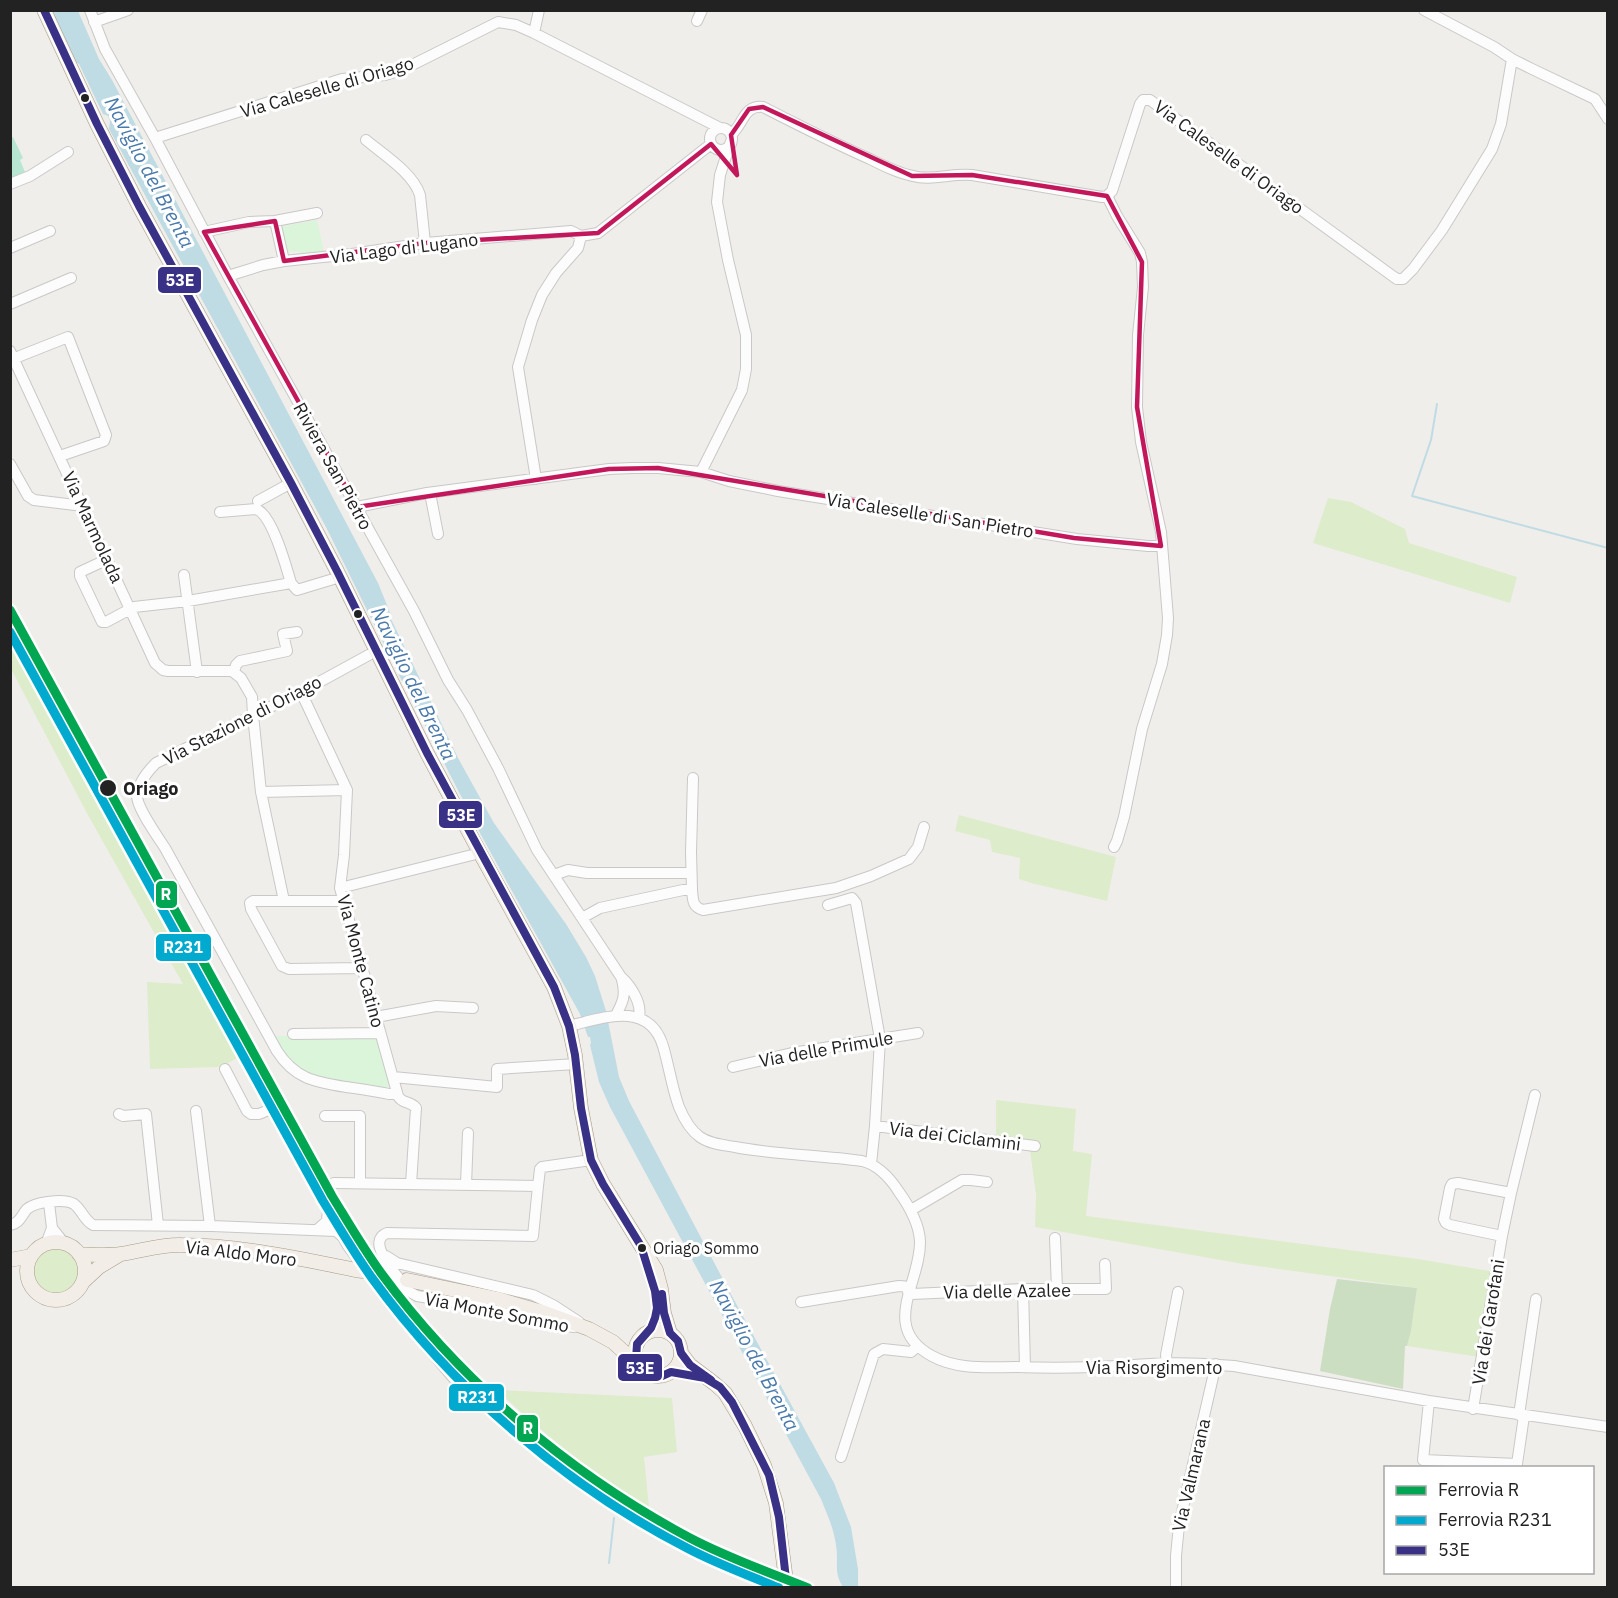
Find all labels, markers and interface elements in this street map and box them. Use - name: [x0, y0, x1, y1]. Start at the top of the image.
- street label: Via Caleselle di Oriago: [238, 51, 416, 123]
- unlabelled marker: [79, 92, 91, 104]
- water label: Naviglio del Brenta: [99, 92, 201, 252]
- street label: Via Caleselle di Oriago: [1150, 95, 1308, 219]
- street label: Via Lago di Lugano: [329, 227, 479, 269]
- line badge: 53E: [157, 266, 202, 294]
- text: 53E: [166, 270, 194, 290]
- street label: Riviera San Pietro: [288, 398, 378, 534]
- street label: Via Marmolada: [57, 468, 129, 587]
- street label: Via Caleselle di San Pietro: [825, 487, 1035, 543]
- water label: Naviglio del Brenta: [365, 602, 463, 764]
- unlabelled marker: [352, 608, 364, 620]
- street label: Via Stazione di Oriago: [159, 670, 325, 770]
- place label: Oriago: [123, 777, 179, 800]
- marker: Oriago: [98, 778, 118, 798]
- line badge: 53E: [438, 800, 483, 829]
- text: 53E: [447, 805, 475, 825]
- line badge: R: [155, 880, 178, 909]
- text: R: [161, 884, 172, 904]
- street label: Via Monte Catino: [332, 892, 390, 1030]
- line badge: R231: [155, 933, 212, 962]
- text: R231: [163, 937, 203, 957]
- street label: Via delle Primule: [757, 1026, 895, 1072]
- street label: Via dei Ciclamini: [888, 1117, 1022, 1155]
- street label: Via Aldo Moro: [184, 1235, 298, 1271]
- place label: Oriago Sommo: [653, 1238, 759, 1258]
- marker: Oriago Sommo: [636, 1242, 648, 1254]
- street label: Via dei Garofani: [1467, 1257, 1509, 1387]
- water label: Naviglio del Brenta: [704, 1275, 806, 1435]
- street label: Via delle Azalee: [943, 1278, 1071, 1304]
- street label: Via Monte Sommo: [423, 1287, 571, 1337]
- line badge: 53E: [617, 1353, 663, 1382]
- street label: Via Risorgimento: [1086, 1356, 1222, 1379]
- text: 53E: [626, 1358, 654, 1378]
- line badge: R231: [448, 1383, 505, 1412]
- text: R231: [457, 1387, 497, 1407]
- line badge: R: [516, 1414, 539, 1443]
- street label: Via Valmarana: [1167, 1416, 1215, 1534]
- text: R: [523, 1418, 534, 1438]
- legend: [1384, 1466, 1594, 1574]
- text: Ferrovia R: [1438, 1478, 1519, 1501]
- text: Ferrovia R231: [1438, 1508, 1552, 1531]
- text: 53E: [1438, 1538, 1470, 1561]

